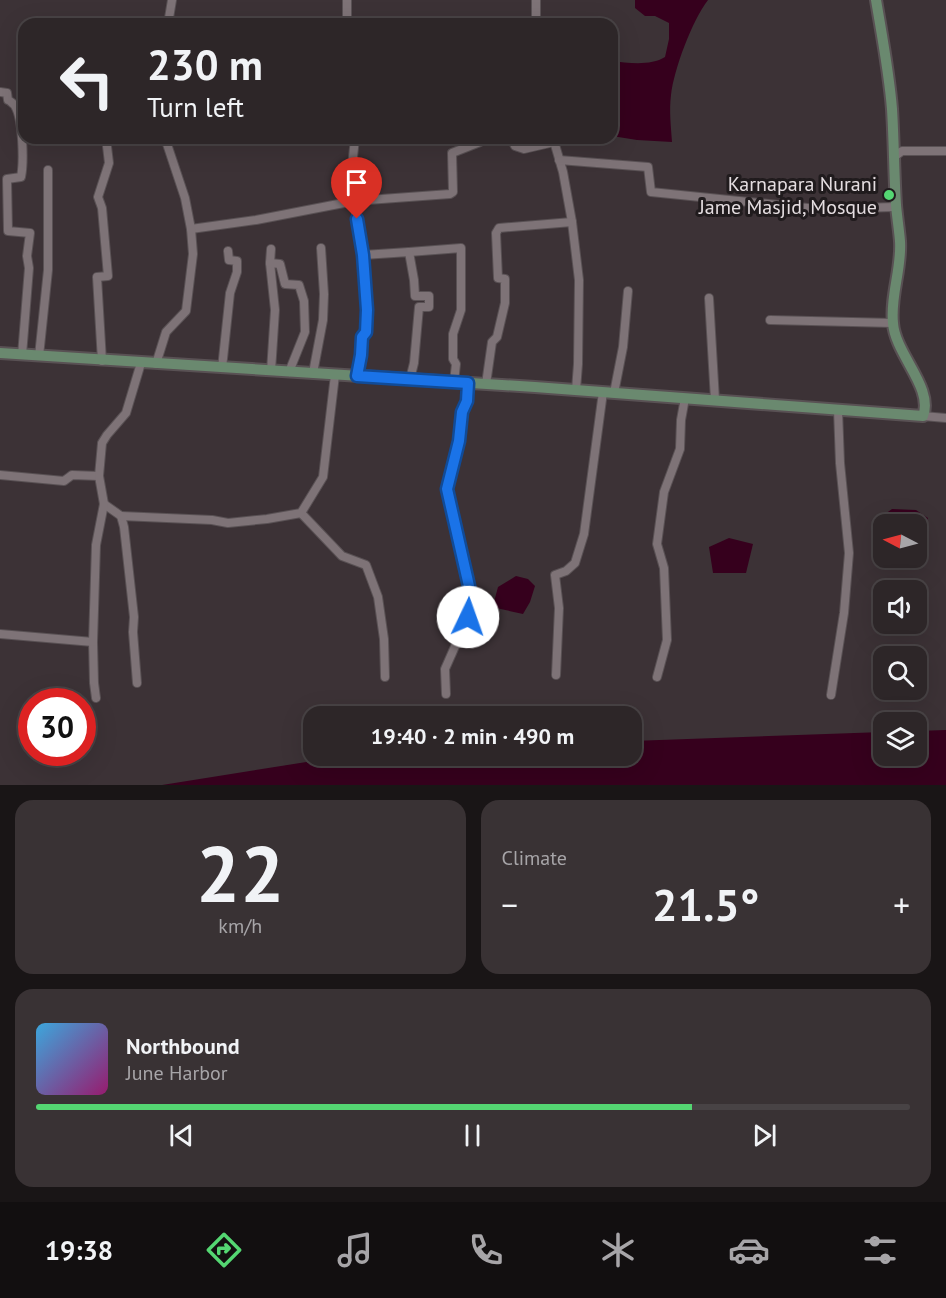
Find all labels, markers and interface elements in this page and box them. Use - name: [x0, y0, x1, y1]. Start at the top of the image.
- text: 230 m: [147, 37, 263, 92]
- icon: left: [48, 42, 126, 120]
- text: Turn left: [147, 90, 244, 124]
- pin: [331, 157, 382, 219]
- icon: arrive: [340, 166, 373, 199]
- place label: Karnapara Nurani Jame Masjid, Mosque: [698, 171, 877, 220]
- marker: Karnapara Nurani Jame Masjid, Mosque: [882, 188, 896, 202]
- north arrow: [873, 514, 927, 568]
- map controls: [873, 514, 927, 766]
- button: sound: [873, 580, 927, 634]
- position arrow: [436, 585, 500, 649]
- button: search: [873, 646, 927, 700]
- speed limit sign: 30: [18, 688, 96, 766]
- button: layers: [873, 712, 927, 766]
- text: 19:40 · 2 min · 490 m: [371, 722, 574, 750]
- text: 22: [196, 823, 284, 924]
- text: Climate: [502, 845, 567, 871]
- text: 21.5°: [652, 875, 759, 933]
- text: −: [502, 883, 518, 926]
- text: +: [893, 883, 910, 926]
- text: km/h: [218, 913, 262, 939]
- text: Northbound: [126, 1032, 240, 1060]
- text: June Harbor: [126, 1060, 228, 1086]
- icon: previous: [165, 1119, 198, 1152]
- icon: pause: [456, 1119, 489, 1152]
- icon: next: [748, 1119, 781, 1152]
- icon: directions: [203, 1229, 245, 1271]
- icon: music: [334, 1229, 376, 1271]
- icon: phone: [465, 1229, 507, 1271]
- icon: climate: [597, 1229, 639, 1271]
- icon: car: [728, 1229, 770, 1271]
- icon: filters: [859, 1229, 901, 1271]
- text: 19:38: [45, 1233, 113, 1267]

